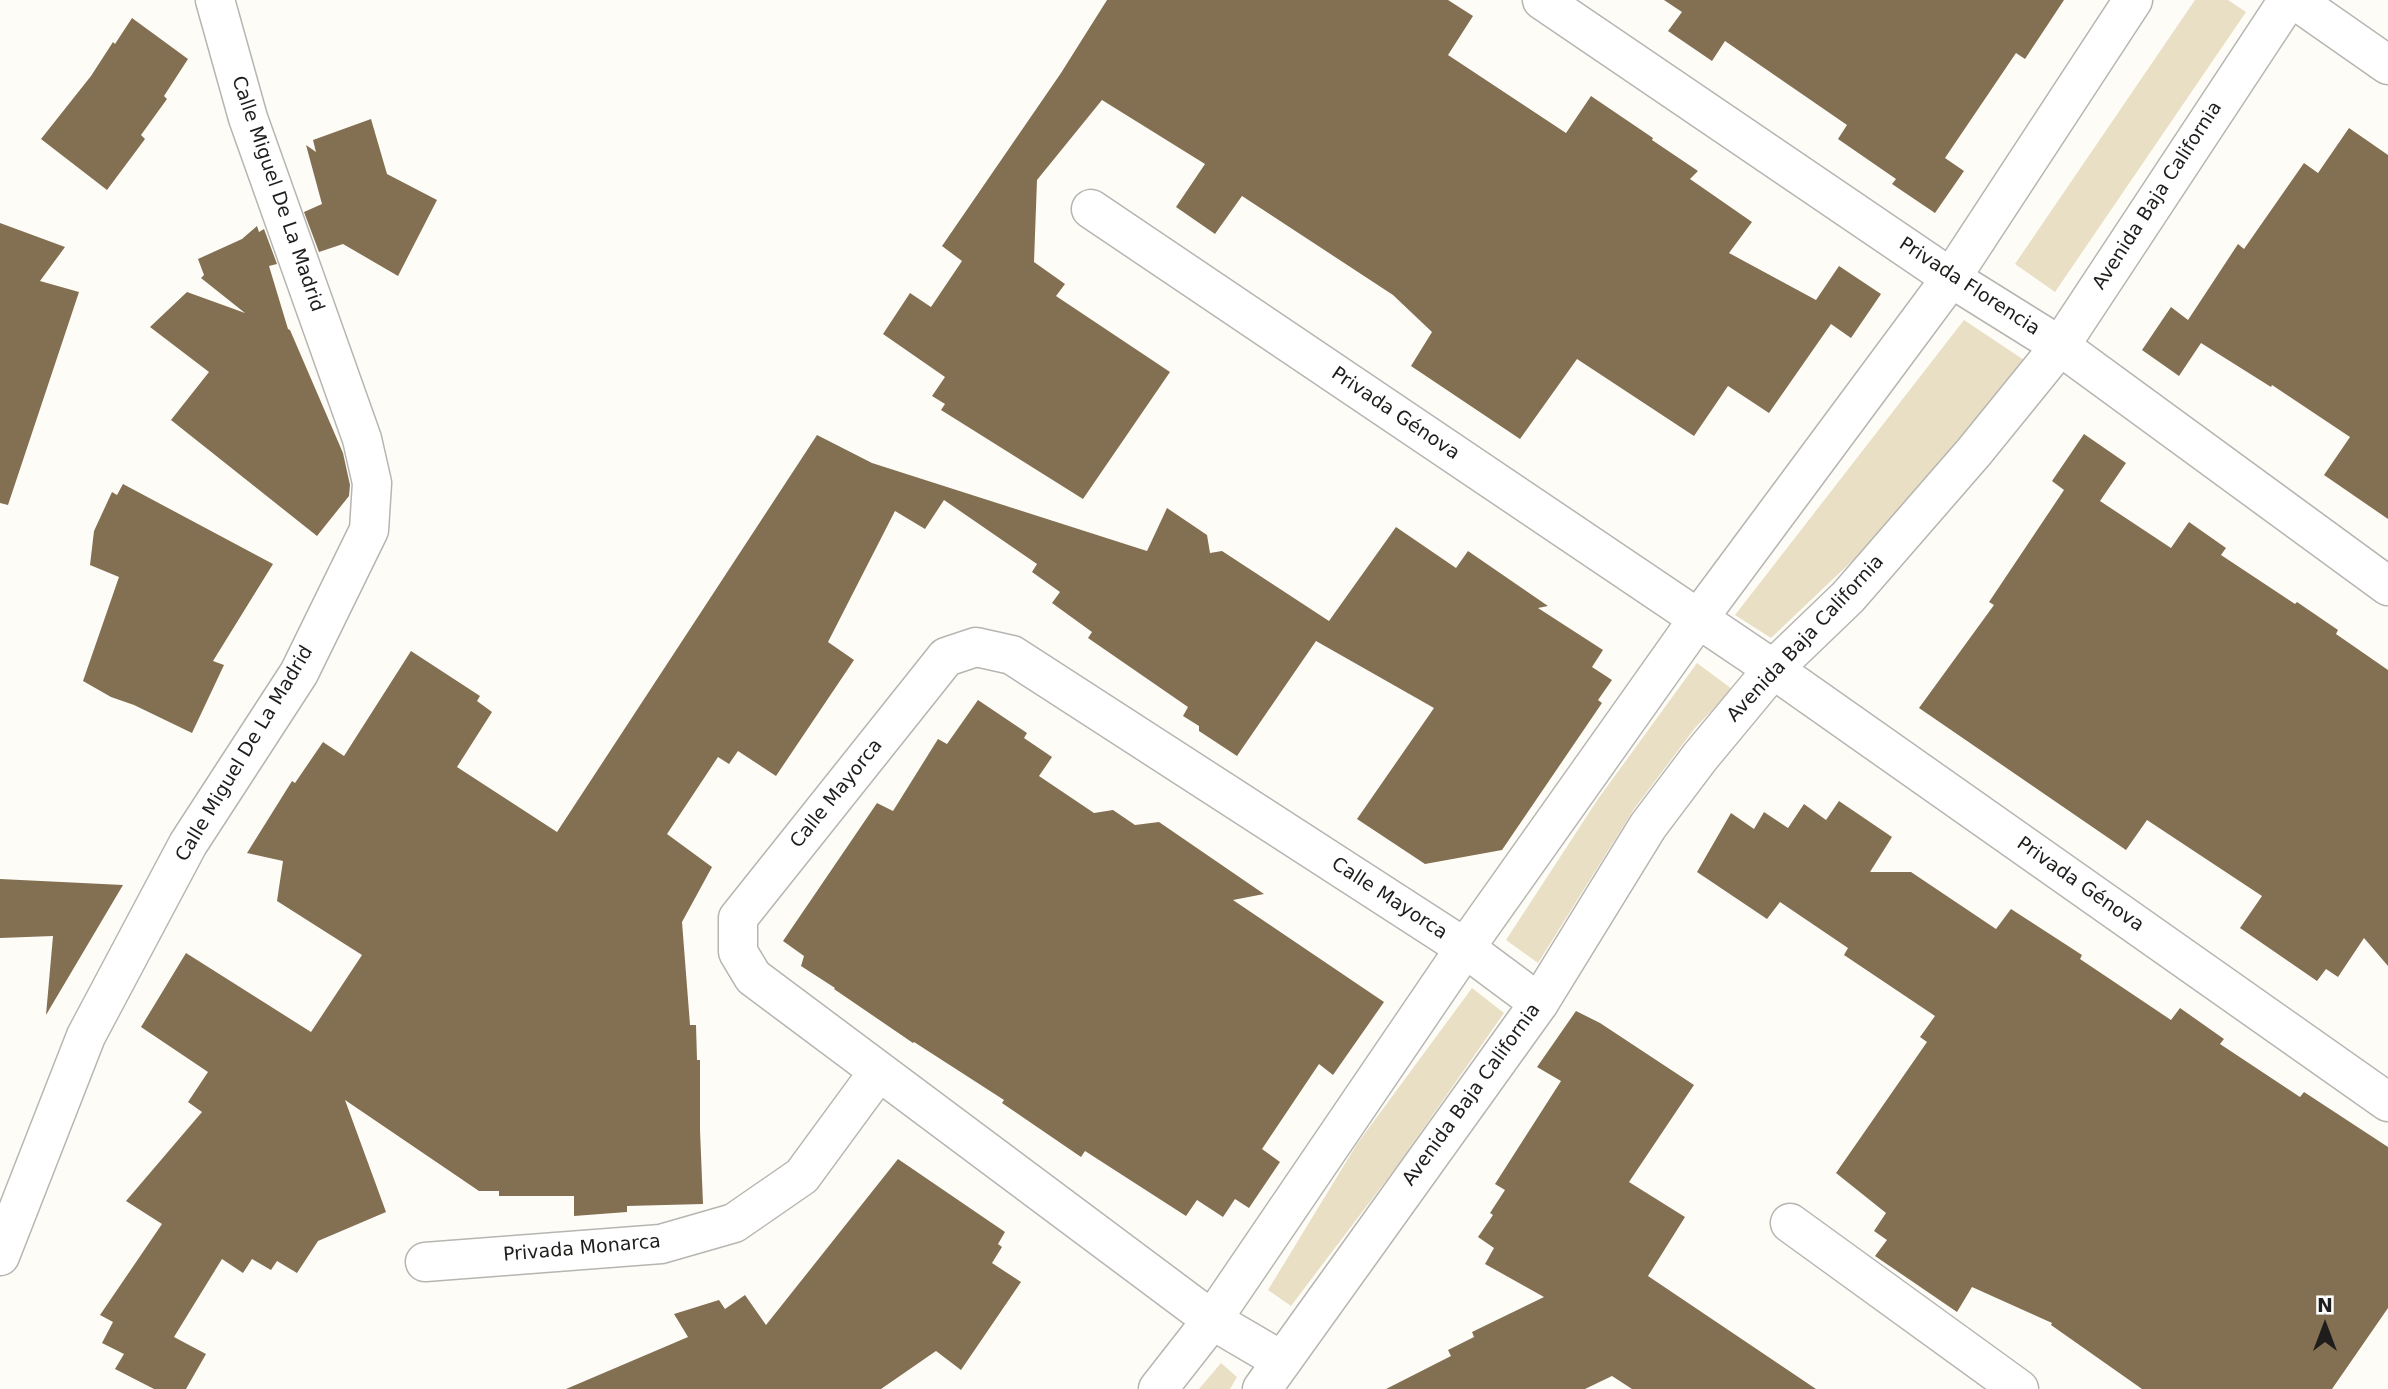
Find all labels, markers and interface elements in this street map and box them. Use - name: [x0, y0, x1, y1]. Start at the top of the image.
- street label: Calle Miguel De La Madrid: [226, 73, 328, 315]
- street label: Avenida Baja California: [2089, 98, 2227, 294]
- street label: Privada Florencia: [1894, 233, 2044, 341]
- street label: Privada Génova: [1327, 363, 1463, 465]
- street label: Avenida Baja California: [1723, 551, 1889, 727]
- street label: Calle Miguel De La Madrid: [171, 642, 319, 866]
- street label: Calle Mayorca: [786, 735, 888, 853]
- street label: Privada Génova: [2012, 833, 2148, 937]
- street label: Calle Mayorca: [1327, 853, 1451, 945]
- street label: Avenida Baja California: [1398, 999, 1546, 1191]
- street label: Privada Monarca: [502, 1231, 662, 1267]
- north arrow: [2290, 1291, 2360, 1361]
- text: N: [2317, 1294, 2333, 1316]

